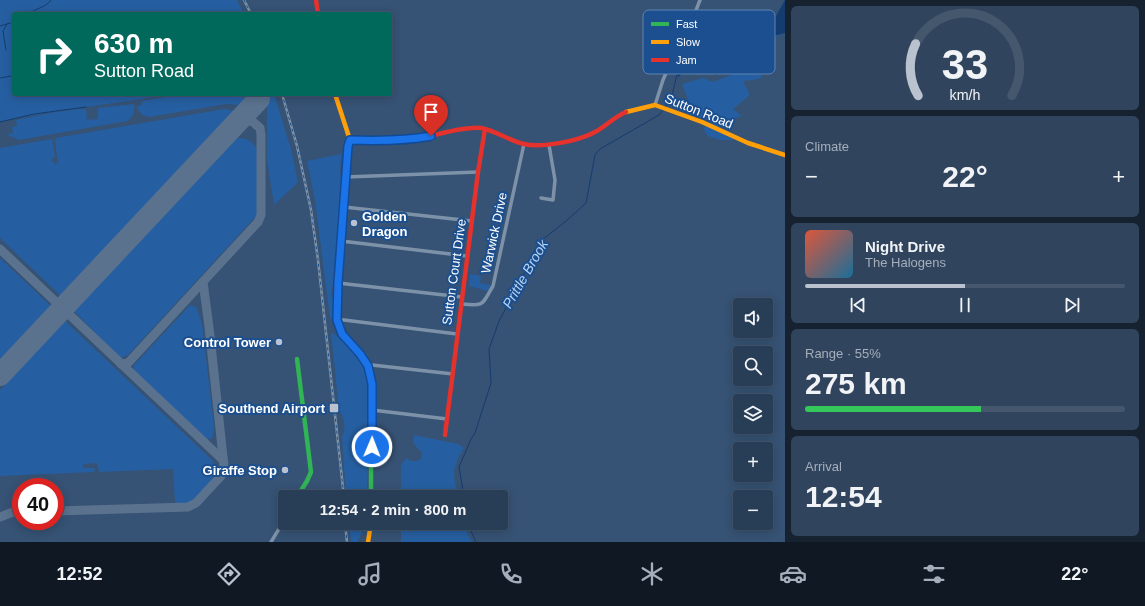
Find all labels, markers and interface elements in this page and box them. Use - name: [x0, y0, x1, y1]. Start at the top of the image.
- legend: [643, 10, 775, 74]
- text: Fast: [676, 18, 697, 30]
- icon: right: [28, 28, 80, 80]
- text: 630 m: [94, 28, 173, 59]
- text: Slow: [676, 36, 700, 48]
- text: 33: [942, 41, 988, 88]
- text: Jam: [676, 54, 697, 66]
- text: Sutton Road: [94, 61, 194, 81]
- text: km/h: [950, 87, 981, 103]
- street label: Sutton Road: [663, 91, 735, 131]
- pin: [414, 95, 448, 136]
- icon: arrive: [420, 101, 442, 123]
- text: Climate: [805, 139, 849, 154]
- text: 22°: [942, 160, 988, 193]
- text: −: [805, 164, 818, 189]
- text: +: [1112, 164, 1125, 189]
- street label: Warwick Drive: [478, 191, 510, 275]
- place label: Golden Dragon: [362, 209, 408, 239]
- marker: Golden Dragon: [349, 218, 359, 228]
- street label: Sutton Court Drive: [439, 218, 469, 326]
- water label: Prittle Brook: [499, 236, 551, 311]
- text: Night Drive: [865, 238, 945, 255]
- text: The Halogens: [865, 255, 946, 270]
- icon: previous: [847, 294, 869, 316]
- icon: pause: [954, 294, 976, 316]
- icon: next: [1061, 294, 1083, 316]
- map controls: [733, 298, 773, 530]
- button: sound: [733, 298, 773, 338]
- place label: Control Tower: [184, 335, 271, 350]
- marker: Control Tower: [274, 337, 284, 347]
- button: search: [733, 346, 773, 386]
- text: Range · 55%: [805, 346, 881, 361]
- text: 275 km: [805, 367, 907, 400]
- button: layers: [733, 394, 773, 434]
- place label: Southend Airport: [219, 401, 326, 416]
- marker: Southend Airport: [328, 402, 340, 414]
- position arrow: [351, 426, 393, 468]
- button: +: [733, 442, 773, 482]
- text: Arrival: [805, 459, 842, 474]
- place label: Giraffe Stop: [203, 463, 277, 478]
- marker: Giraffe Stop: [280, 465, 290, 475]
- speed limit sign: 40: [12, 478, 64, 530]
- text: 12:54: [805, 480, 882, 513]
- button: −: [733, 490, 773, 530]
- text: 12:54 · 2 min · 800 m: [320, 501, 466, 518]
- icon: directions: [215, 560, 243, 588]
- icon: music: [356, 560, 384, 588]
- icon: phone: [497, 560, 525, 588]
- icon: climate: [638, 560, 666, 588]
- icon: car: [779, 560, 807, 588]
- icon: filters: [920, 560, 948, 588]
- text: 12:52: [56, 564, 103, 584]
- text: 22°: [1061, 564, 1088, 584]

